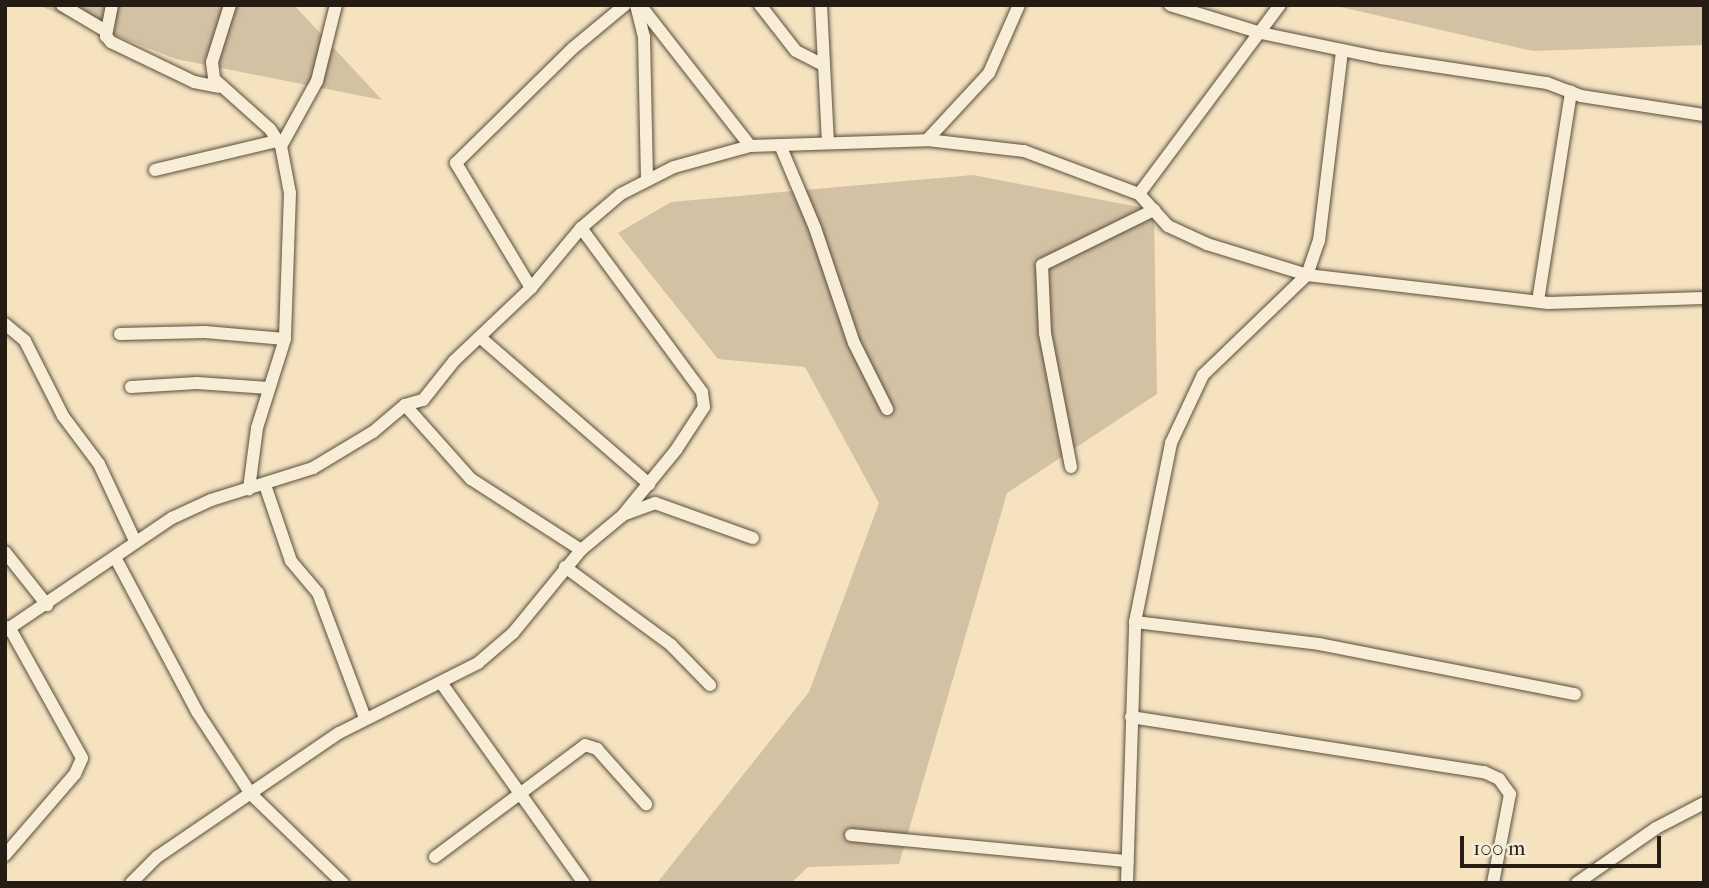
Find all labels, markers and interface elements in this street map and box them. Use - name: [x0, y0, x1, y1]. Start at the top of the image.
- scale bar: [1464, 822, 1665, 866]
- text: 100 m: [1473, 836, 1526, 860]

